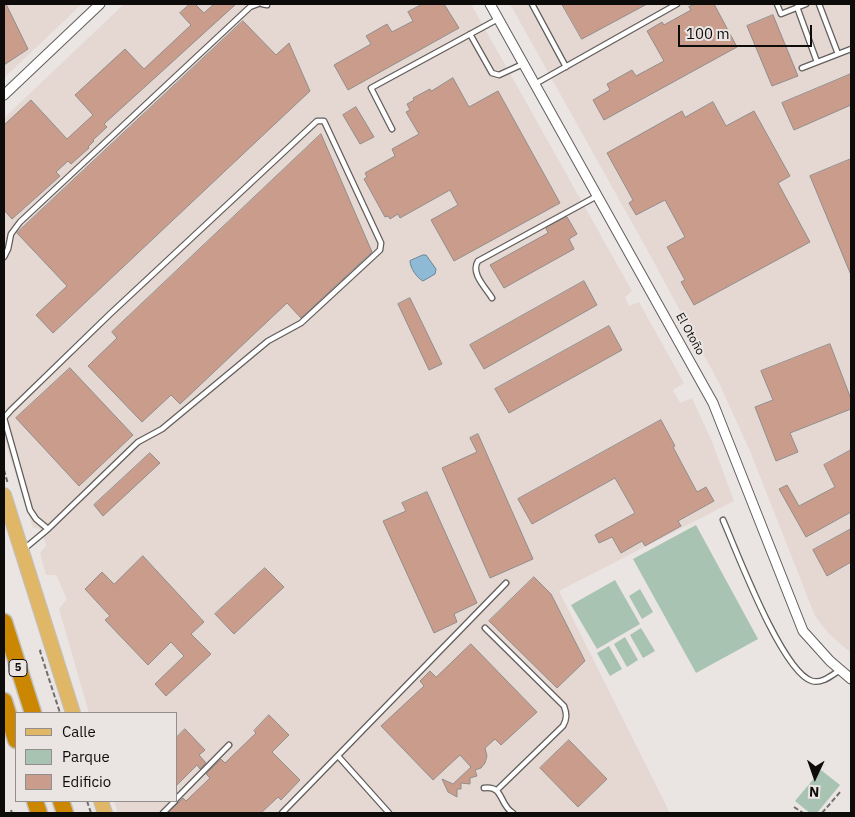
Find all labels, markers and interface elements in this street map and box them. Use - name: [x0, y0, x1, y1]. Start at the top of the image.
- scale bar: [680, 15, 814, 47]
- text: 100 m: [686, 24, 730, 43]
- street label: El Otoño: [673, 310, 707, 358]
- road number: 5: [9, 660, 27, 676]
- legend: [15, 712, 178, 802]
- text: Calle: [62, 722, 96, 741]
- text: Parque: [62, 747, 110, 766]
- north arrow: [790, 752, 840, 802]
- text: Edificio: [62, 772, 111, 791]
- text: N: [809, 783, 820, 801]

